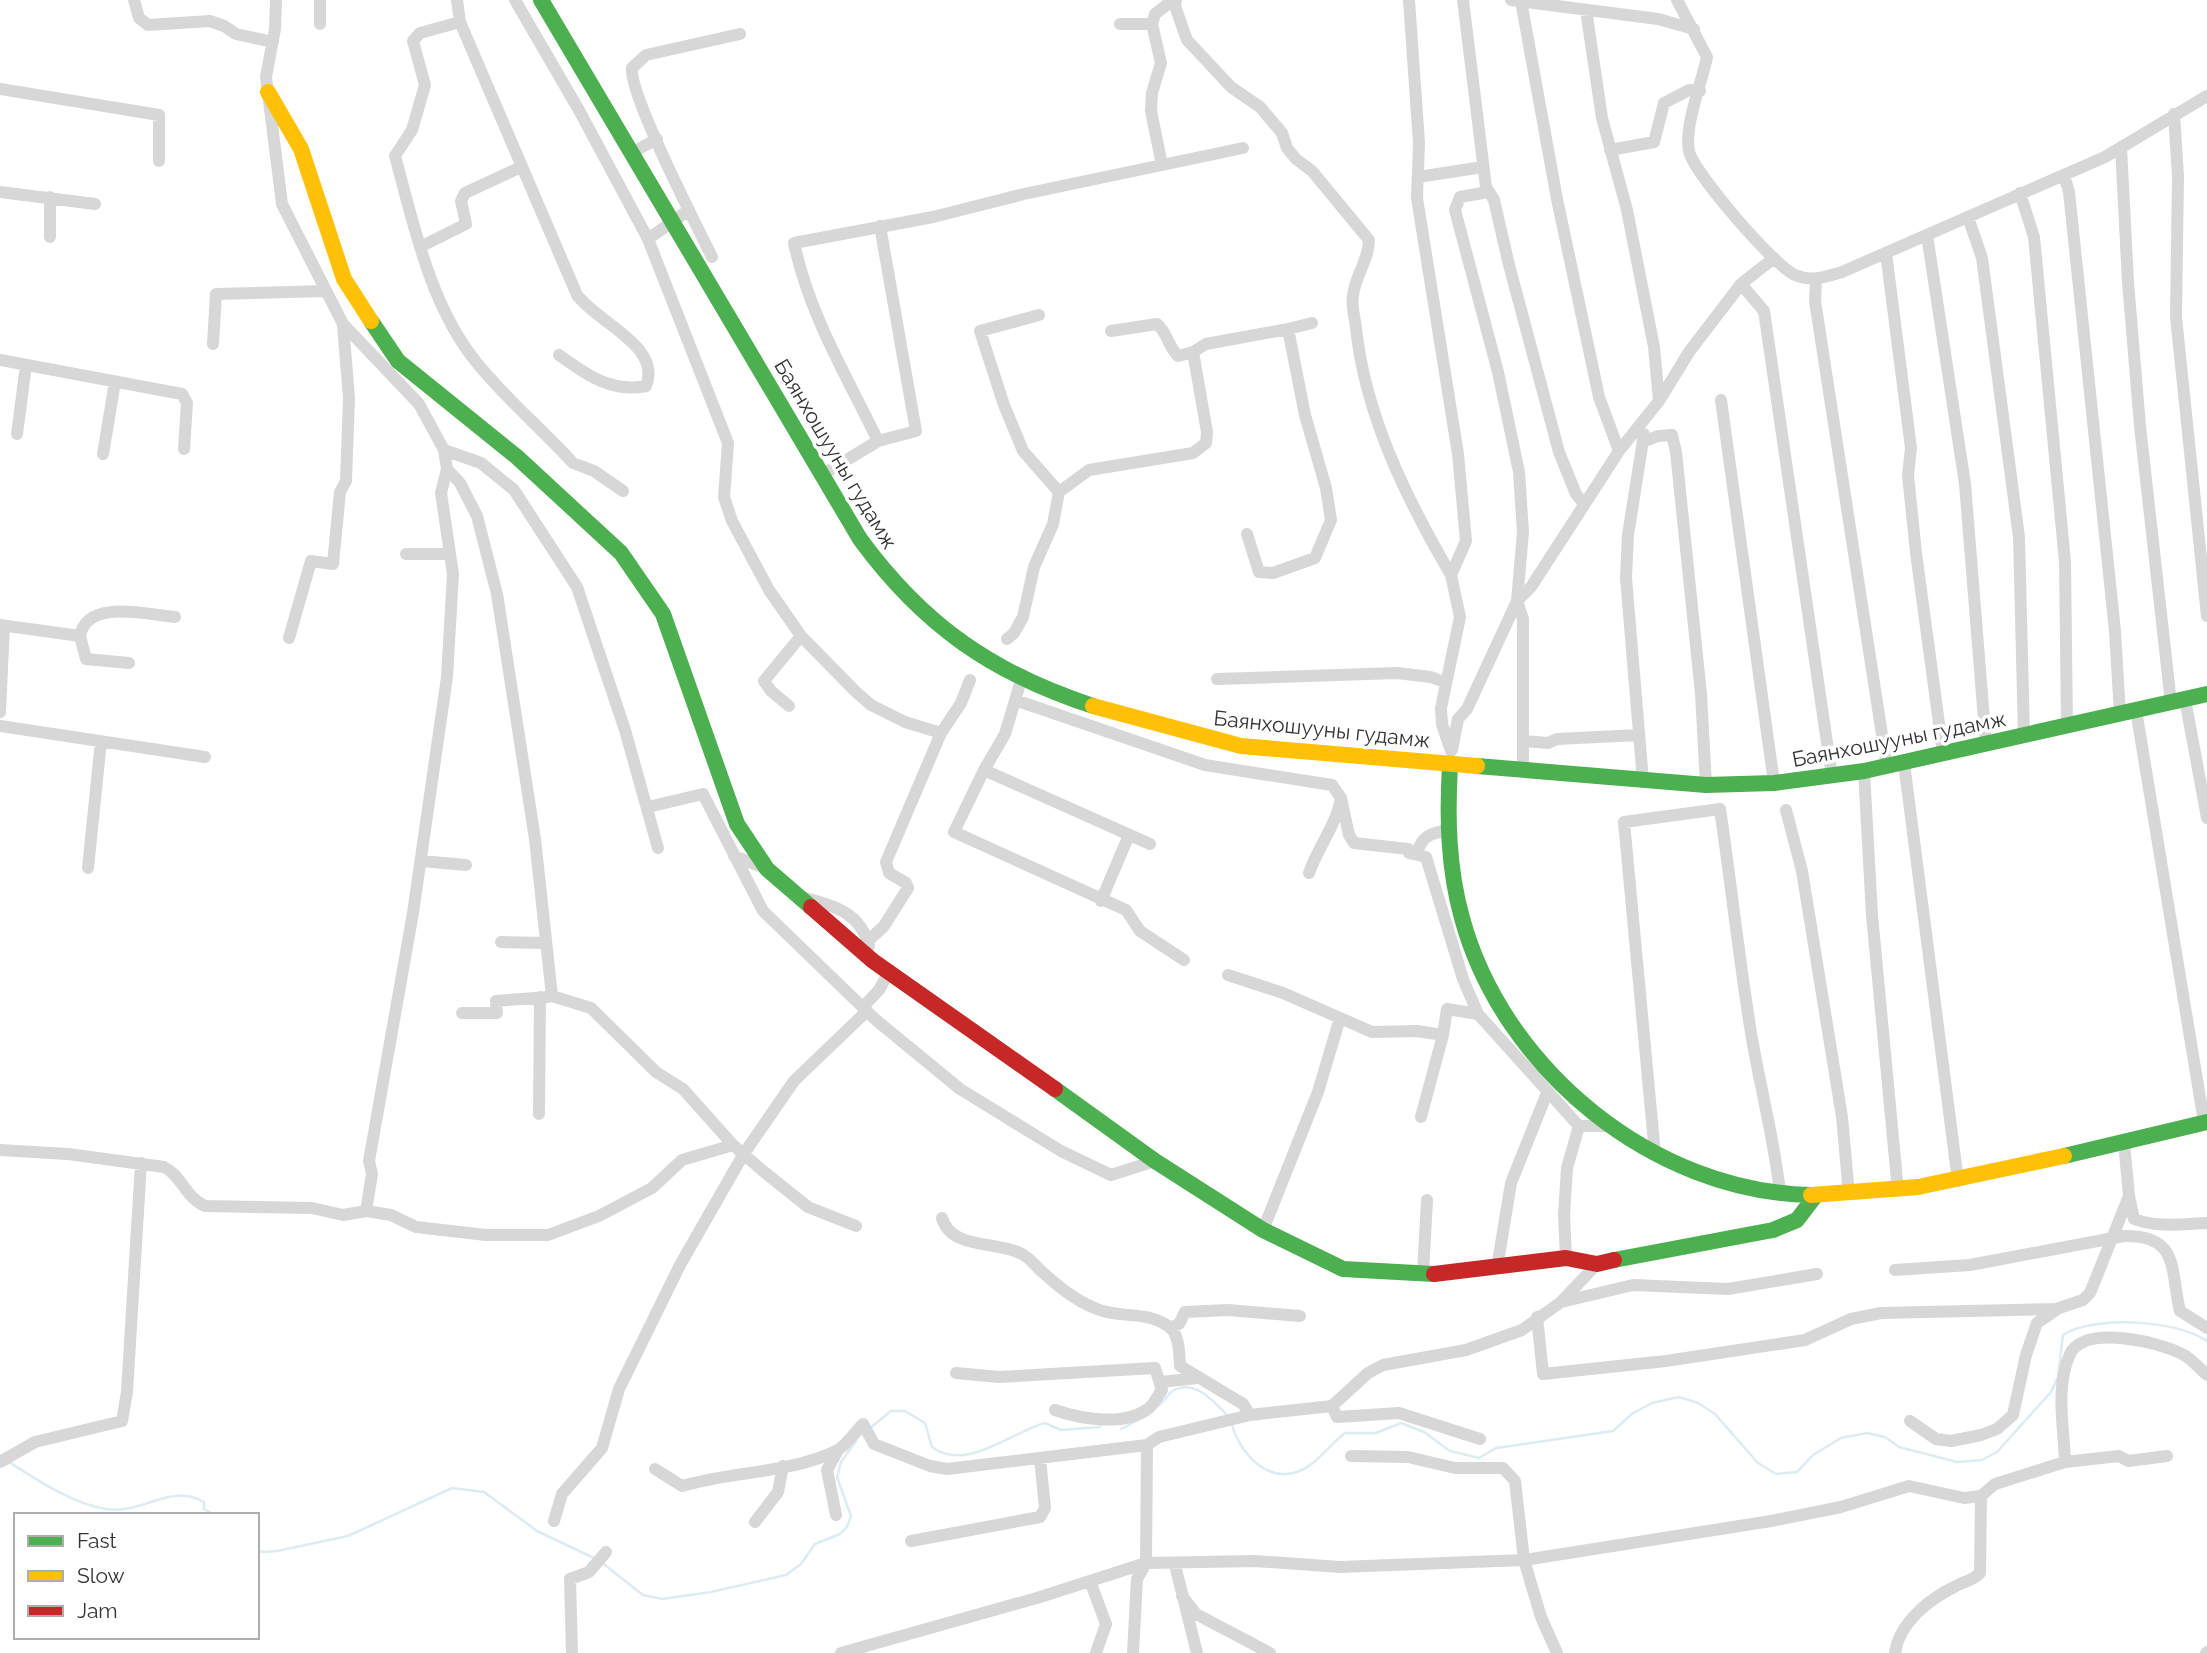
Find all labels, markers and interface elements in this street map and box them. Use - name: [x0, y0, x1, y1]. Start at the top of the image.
- street label: Баянхошууны гудамж: [769, 354, 903, 554]
- street label: Баянхошууны гудамж: [1213, 705, 1431, 753]
- street label: Баянхошууны гудамж: [1790, 706, 2008, 772]
- legend: [14, 1513, 259, 1639]
- text: Fast: [77, 1528, 117, 1553]
- text: Slow: [77, 1563, 125, 1588]
- text: Jam: [77, 1598, 118, 1623]

